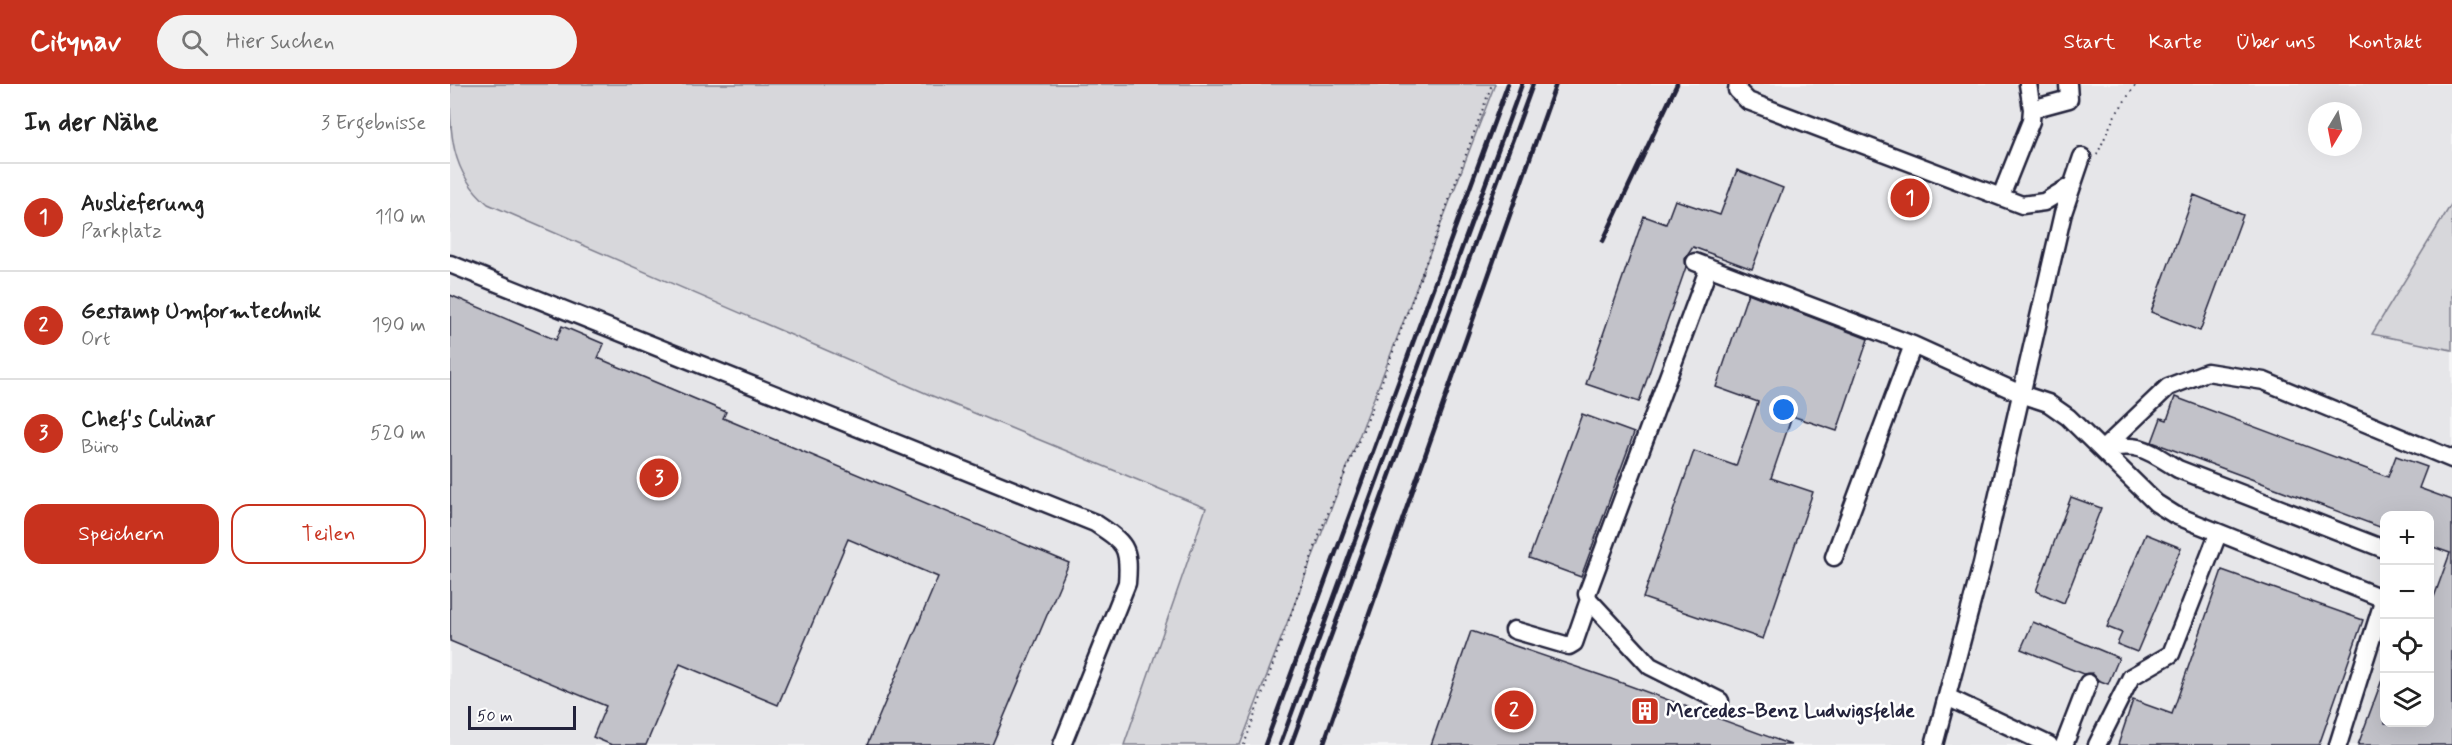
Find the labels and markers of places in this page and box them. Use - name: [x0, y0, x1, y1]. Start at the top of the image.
- pin: 1: [1890, 176, 1930, 220]
- pin: 3: [640, 456, 678, 500]
- pin: 2: [1494, 688, 1534, 732]
- building icon: Mercedes-Benz Ludwigsfelde: [1629, 695, 1661, 727]
- place label: Mercedes-Benz Ludwigsfelde: [1666, 698, 1915, 725]

